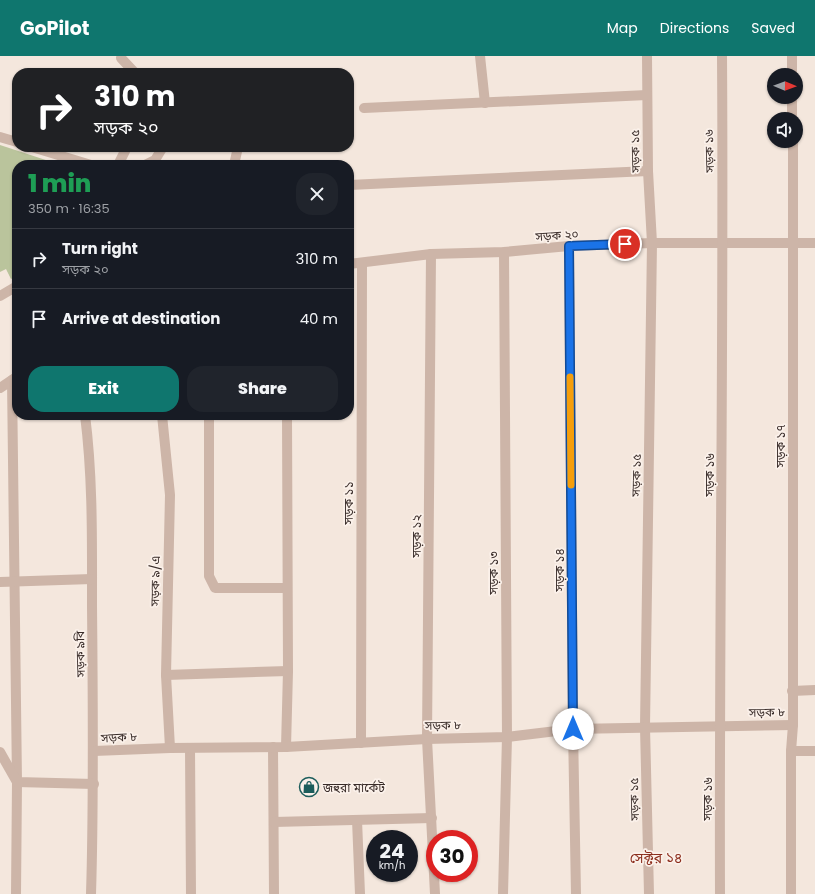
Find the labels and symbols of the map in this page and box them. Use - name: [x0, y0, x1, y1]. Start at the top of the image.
- north arrow: [767, 68, 803, 104]
- street label: সড়ক ১৫: [626, 129, 644, 174]
- street label: সড়ক ১৬: [700, 129, 718, 174]
- street label: সড়ক ২০: [534, 225, 579, 245]
- pin: [608, 227, 642, 261]
- street label: সড়ক ১৭: [772, 424, 789, 469]
- street label: সড়ক ১৫: [627, 453, 645, 498]
- street label: সড়ক ১৬: [701, 453, 718, 498]
- street label: সড়ক ১১: [340, 481, 357, 526]
- street label: সড়ক ১২: [408, 514, 425, 559]
- street label: সড়ক ১৪: [551, 548, 568, 593]
- street label: সড়ক ১৩: [485, 551, 502, 596]
- street label: সড়ক ৯/এ: [146, 556, 164, 607]
- street label: সড়ক ৯বি: [71, 630, 89, 678]
- street label: সড়ক ৮: [748, 703, 785, 721]
- position arrow: [552, 708, 594, 750]
- street label: সড়ক ৮: [424, 716, 461, 734]
- street label: সড়ক ৮: [100, 728, 137, 746]
- shop icon: জহুরা মার্কেট: [298, 776, 320, 798]
- street label: সড়ক ১৫: [625, 777, 643, 822]
- street label: সড়ক ১৬: [699, 777, 716, 822]
- place label: জহুরা মার্কেট: [322, 779, 385, 796]
- speed limit sign: 30: [426, 830, 478, 882]
- district label: সেক্টর ১৪: [630, 848, 682, 868]

